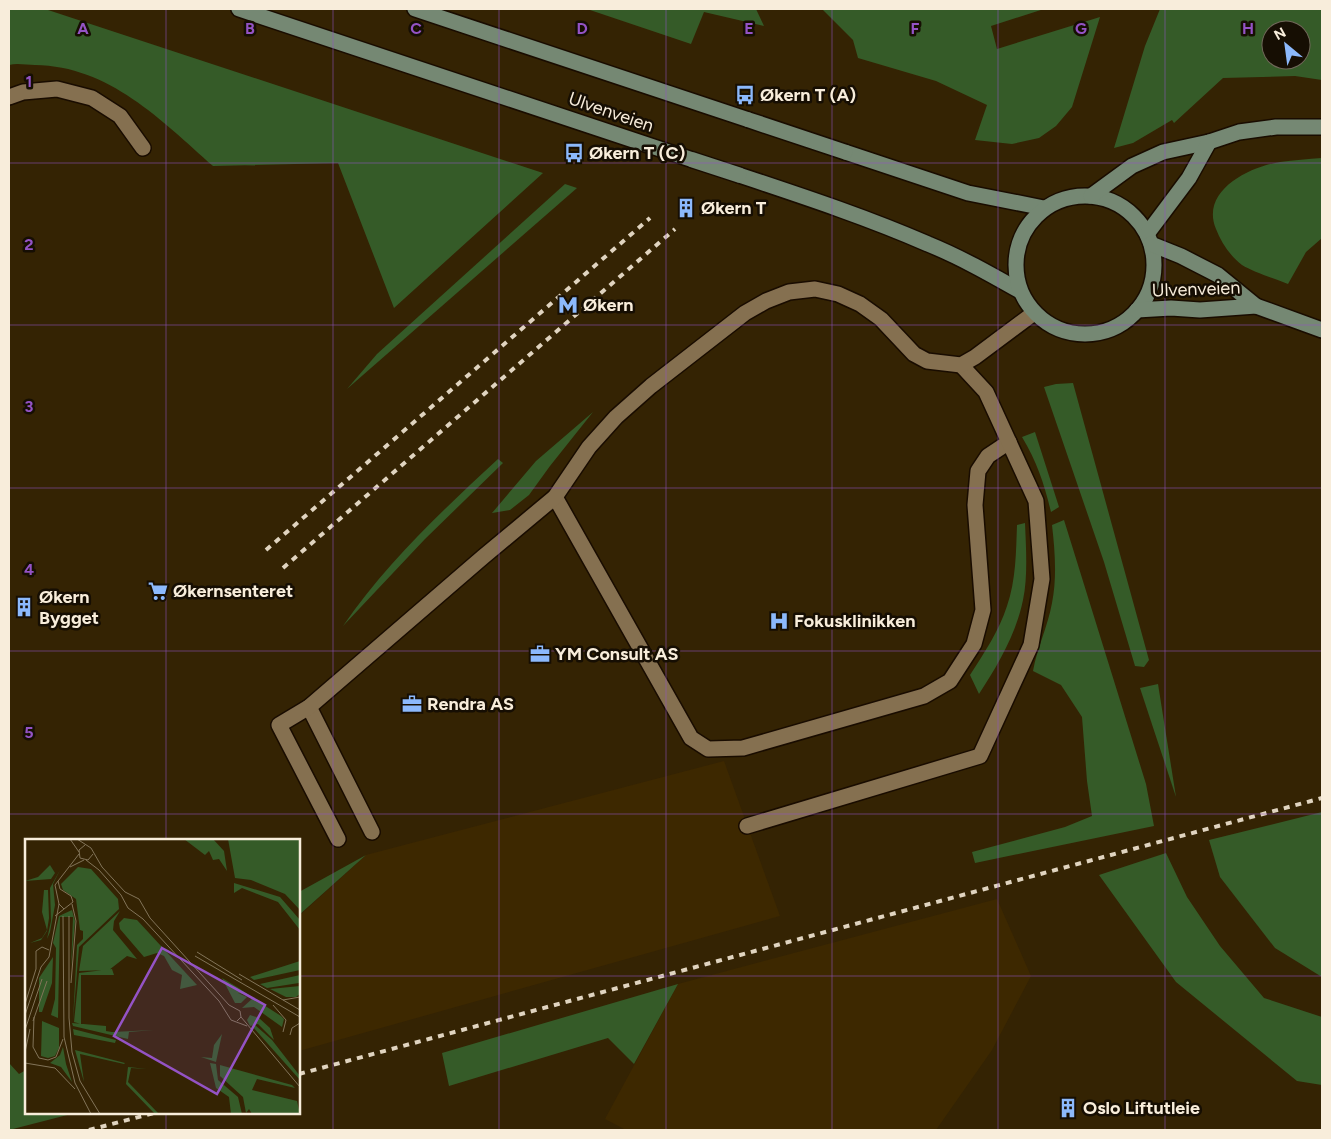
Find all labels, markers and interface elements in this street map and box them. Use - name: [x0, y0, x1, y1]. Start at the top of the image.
- text: A: [77, 19, 89, 38]
- text: B: [245, 19, 255, 38]
- text: C: [410, 19, 422, 38]
- text: D: [576, 19, 588, 38]
- text: E: [744, 19, 754, 38]
- text: F: [911, 19, 920, 38]
- text: G: [1075, 19, 1087, 38]
- text: H: [1242, 19, 1254, 38]
- north arrow: [1261, 20, 1311, 70]
- text: N: [1271, 24, 1289, 44]
- text: 1: [26, 72, 32, 91]
- bus stop icon: Økern T (A): [734, 84, 756, 106]
- place label: Økern T (A): [760, 84, 856, 106]
- street label: Ulvenveien: [566, 87, 656, 137]
- bus stop icon: Økern T (C): [563, 142, 585, 164]
- place label: Økern T (C): [589, 142, 685, 164]
- building icon: Økern T: [675, 197, 697, 219]
- place label: Økern T: [701, 197, 767, 219]
- text: 2: [24, 235, 34, 254]
- street label: Ulvenveien: [1151, 276, 1241, 302]
- metro station icon: Økern: [557, 294, 579, 316]
- place label: Økern: [583, 294, 633, 316]
- text: 3: [25, 397, 34, 416]
- text: 4: [24, 560, 34, 579]
- supermarket icon: Økernsenteret: [147, 580, 169, 602]
- place label: Økernsenteret: [173, 580, 293, 602]
- place label: Økern Bygget: [39, 586, 99, 629]
- building icon: Økern Bygget: [13, 596, 35, 618]
- hospital icon: Fokusklinikken: [768, 610, 790, 632]
- place label: Fokusklinikken: [794, 610, 915, 632]
- office icon: YM Consult AS: [529, 643, 551, 665]
- place label: YM Consult AS: [555, 643, 678, 665]
- office icon: Rendra AS: [401, 693, 423, 715]
- place label: Rendra AS: [427, 693, 514, 715]
- text: 5: [24, 723, 34, 742]
- inset map: [25, 839, 300, 1114]
- building icon: Oslo Liftutleie: [1057, 1097, 1079, 1119]
- place label: Oslo Liftutleie: [1083, 1097, 1200, 1119]

